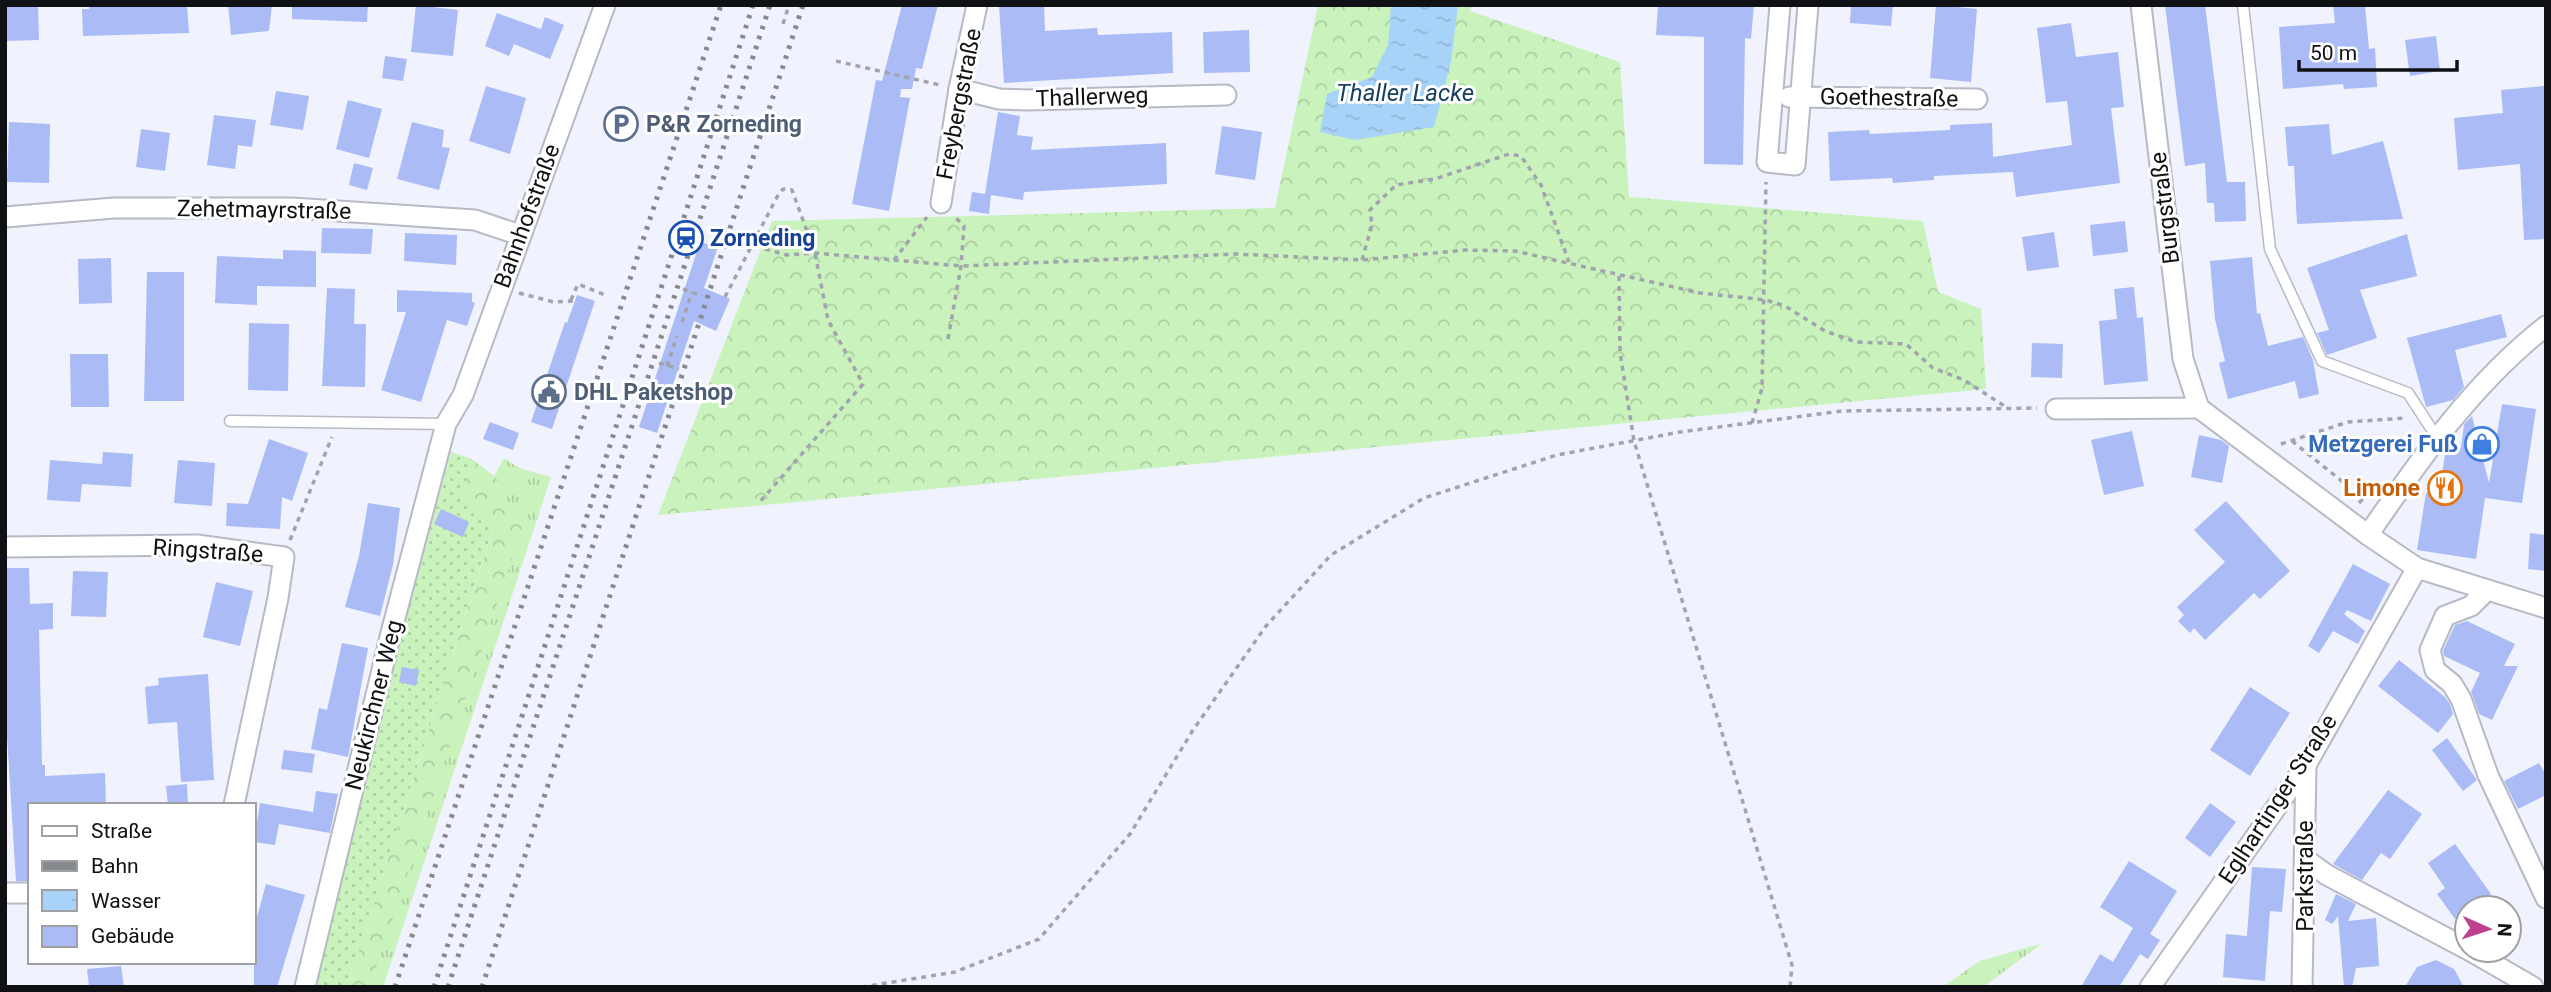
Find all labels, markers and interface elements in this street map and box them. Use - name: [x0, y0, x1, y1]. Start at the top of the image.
- street label: Freybergstraße: [931, 26, 987, 182]
- scale bar: [2299, 28, 2456, 72]
- text: 50 m: [2310, 41, 2357, 65]
- water label: Thaller Lacke: [1336, 79, 1474, 107]
- street label: Thallerweg: [1035, 82, 1149, 112]
- street label: Goethestraße: [1820, 83, 1958, 113]
- parking icon: P&R Zorneding: [602, 105, 640, 143]
- place label: P&R Zorneding: [646, 111, 802, 138]
- street label: Bahnhofstraße: [488, 140, 566, 292]
- street label: Burgstraße: [2145, 150, 2185, 266]
- street label: Zehetmayrstraße: [177, 195, 351, 225]
- station icon: Zorneding: [667, 219, 705, 257]
- place label: Zorneding: [710, 225, 816, 252]
- public building icon: DHL Paketshop: [530, 373, 568, 411]
- place label: DHL Paketshop: [574, 379, 733, 406]
- shop icon: Metzgerei Fuß: [2463, 425, 2501, 463]
- place label: Metzgerei Fuß: [2308, 431, 2458, 458]
- restaurant icon: Limone: [2426, 469, 2464, 507]
- place label: Limone: [2343, 475, 2420, 502]
- street label: Ringstraße: [152, 534, 264, 568]
- street label: Neukirchner Weg: [340, 617, 408, 793]
- street label: Eglhartinger Straße: [2213, 709, 2343, 889]
- legend: [28, 803, 256, 964]
- text: Straße: [91, 819, 152, 843]
- street label: Parkstraße: [2292, 820, 2319, 932]
- text: Bahn: [91, 854, 139, 878]
- text: Wasser: [91, 889, 161, 913]
- north arrow: [2453, 894, 2523, 964]
- text: N: [2493, 923, 2516, 937]
- text: Gebäude: [91, 924, 174, 948]

